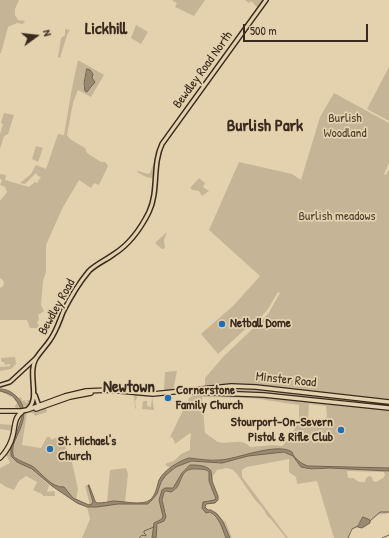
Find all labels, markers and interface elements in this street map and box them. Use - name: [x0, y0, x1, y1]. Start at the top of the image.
- north arrow: [16, 16, 56, 56]
- scale bar: [245, 16, 370, 42]
- district label: Lickhill: [85, 19, 127, 39]
- text: 500 m: [250, 22, 277, 39]
- text: N: [40, 28, 55, 38]
- street label: Bewdley Road North: [170, 28, 236, 112]
- park label: Burlish Woodland: [323, 111, 367, 142]
- district label: Burlish Park: [227, 116, 303, 136]
- park label: Burlish meadows: [298, 209, 376, 225]
- street label: Bewdley Road: [35, 276, 79, 338]
- place label: Netball Dome: [230, 316, 291, 332]
- marker: Netball Dome: [217, 319, 227, 329]
- street label: Minster Road: [255, 369, 317, 391]
- district label: Newtown: [103, 377, 155, 397]
- place label: Cornerstone Family Church: [176, 383, 243, 414]
- marker: Cornerstone Family Church: [163, 393, 173, 403]
- place label: Stourport-On-Severn Pistol & Rifle Club: [231, 415, 333, 446]
- marker: Stourport-On-Severn Pistol & Rifle Club: [336, 425, 346, 435]
- place label: St. Michael's Church: [58, 434, 116, 465]
- marker: St. Michael's Church: [45, 444, 55, 454]

